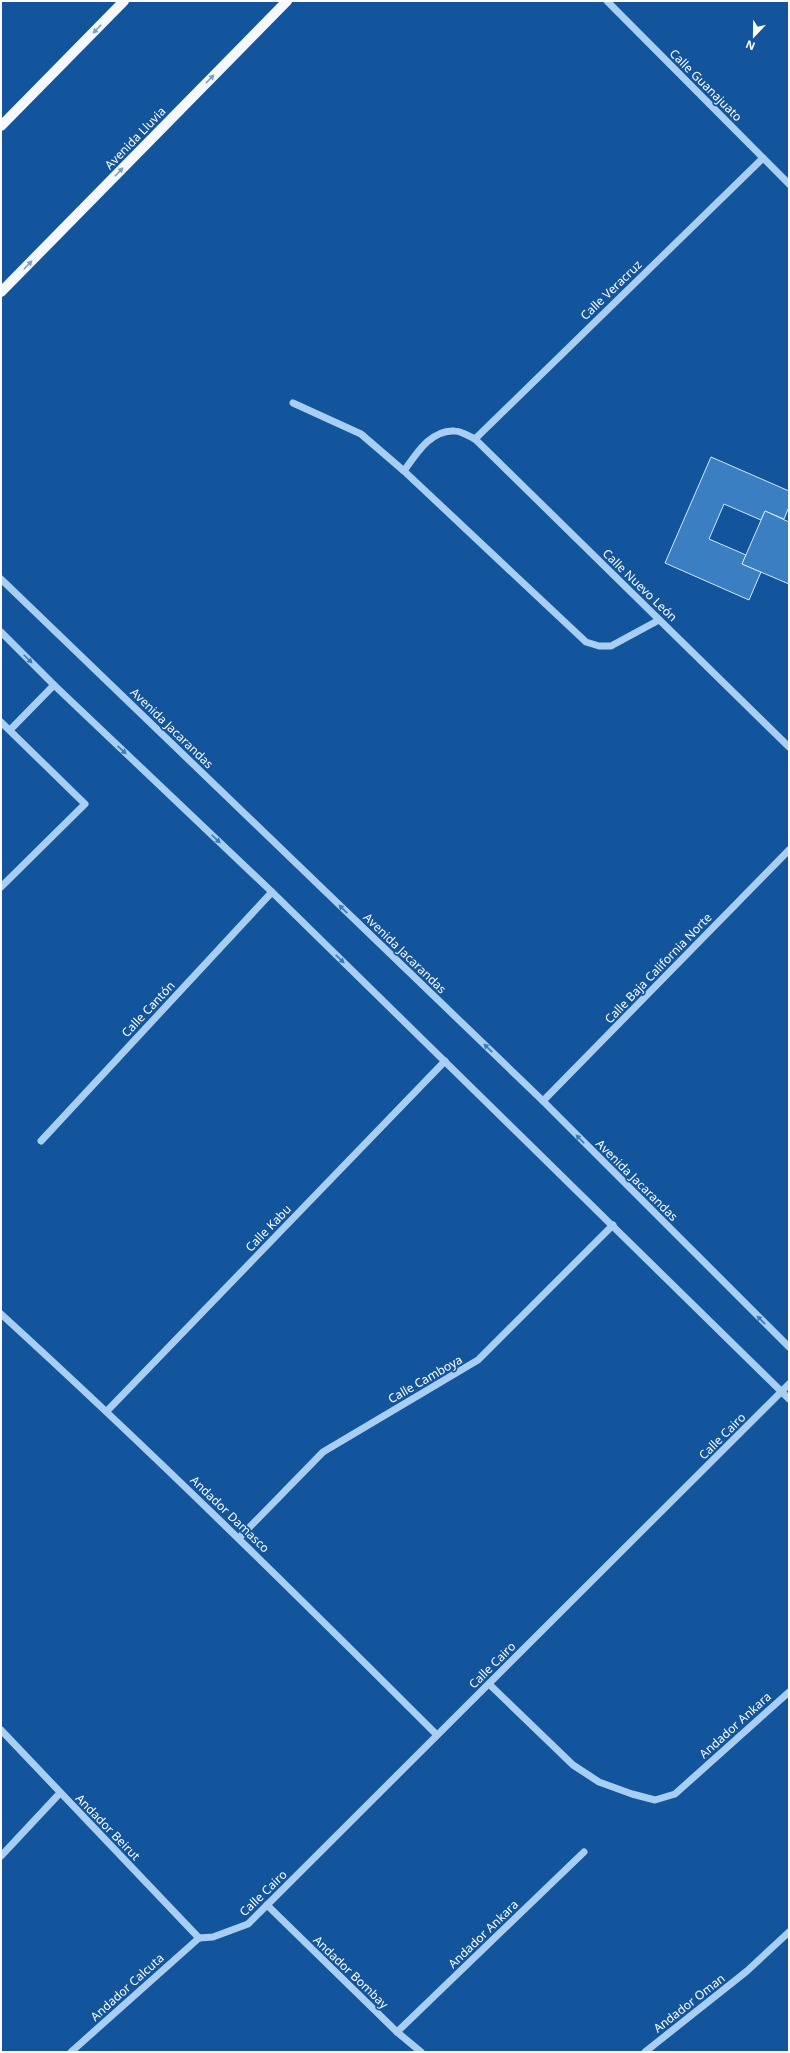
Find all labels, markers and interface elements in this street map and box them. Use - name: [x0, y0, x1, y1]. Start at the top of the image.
- north arrow: [734, 16, 774, 56]
- one-way arrow: [92, 24, 102, 34]
- text: N: [743, 37, 757, 54]
- street label: Calle Guanajuato: [666, 45, 746, 125]
- one-way arrow: [205, 74, 215, 84]
- street label: Avenida Lluvia: [101, 103, 169, 173]
- one-way arrow: [114, 167, 124, 177]
- street label: Calle Veracruz: [577, 256, 646, 324]
- one-way arrow: [23, 260, 33, 270]
- street label: Calle Nuevo León: [599, 545, 681, 625]
- one-way arrow: [24, 654, 33, 664]
- street label: Avenida Jacarandas: [127, 684, 217, 772]
- one-way arrow: [117, 745, 127, 754]
- one-way arrow: [211, 834, 221, 844]
- one-way arrow: [338, 904, 348, 914]
- street label: Avenida Jacarandas: [360, 909, 450, 997]
- street label: Calle Baja California Norte: [601, 909, 716, 1027]
- one-way arrow: [335, 954, 345, 963]
- street label: Calle Cantón: [118, 977, 178, 1041]
- one-way arrow: [483, 1043, 493, 1053]
- one-way arrow: [576, 1134, 585, 1144]
- street label: Avenida Jacarandas: [592, 1135, 682, 1225]
- street label: Calle Kabu: [241, 1201, 295, 1255]
- one-way arrow: [756, 1315, 766, 1325]
- street label: Calle Camboya: [385, 1351, 465, 1407]
- street label: Calle Cairo: [695, 1409, 749, 1463]
- street label: Andador Damasco: [187, 1472, 273, 1556]
- street label: Calle Cairo: [465, 1638, 519, 1692]
- street label: Andador Ankara: [695, 1688, 775, 1762]
- street label: Andador Beirut: [72, 1790, 145, 1864]
- street label: Calle Cairo: [236, 1866, 290, 1920]
- street label: Andador Ankara: [444, 1896, 522, 1972]
- street label: Andador Bombay: [310, 1932, 393, 2013]
- street label: Andador Calcuta: [87, 1949, 167, 2025]
- street label: Andador Oman: [650, 1970, 728, 2036]

